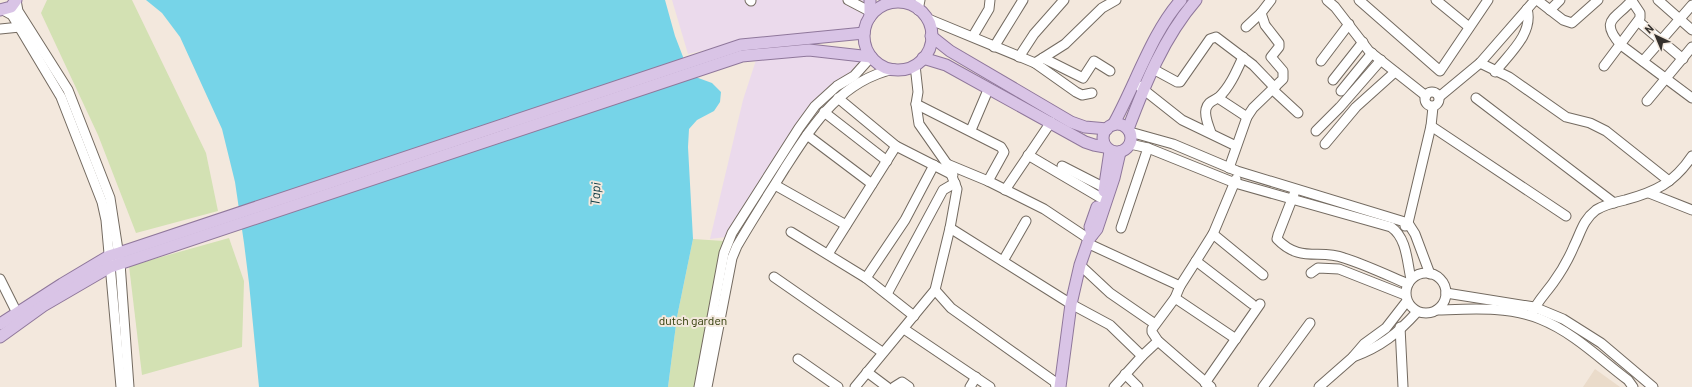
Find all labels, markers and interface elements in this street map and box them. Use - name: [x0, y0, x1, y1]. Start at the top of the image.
- north arrow: [1636, 16, 1676, 56]
- text: N: [1642, 21, 1656, 36]
- water label: Tapi: [586, 181, 604, 206]
- park label: dutch garden: [659, 313, 727, 327]

